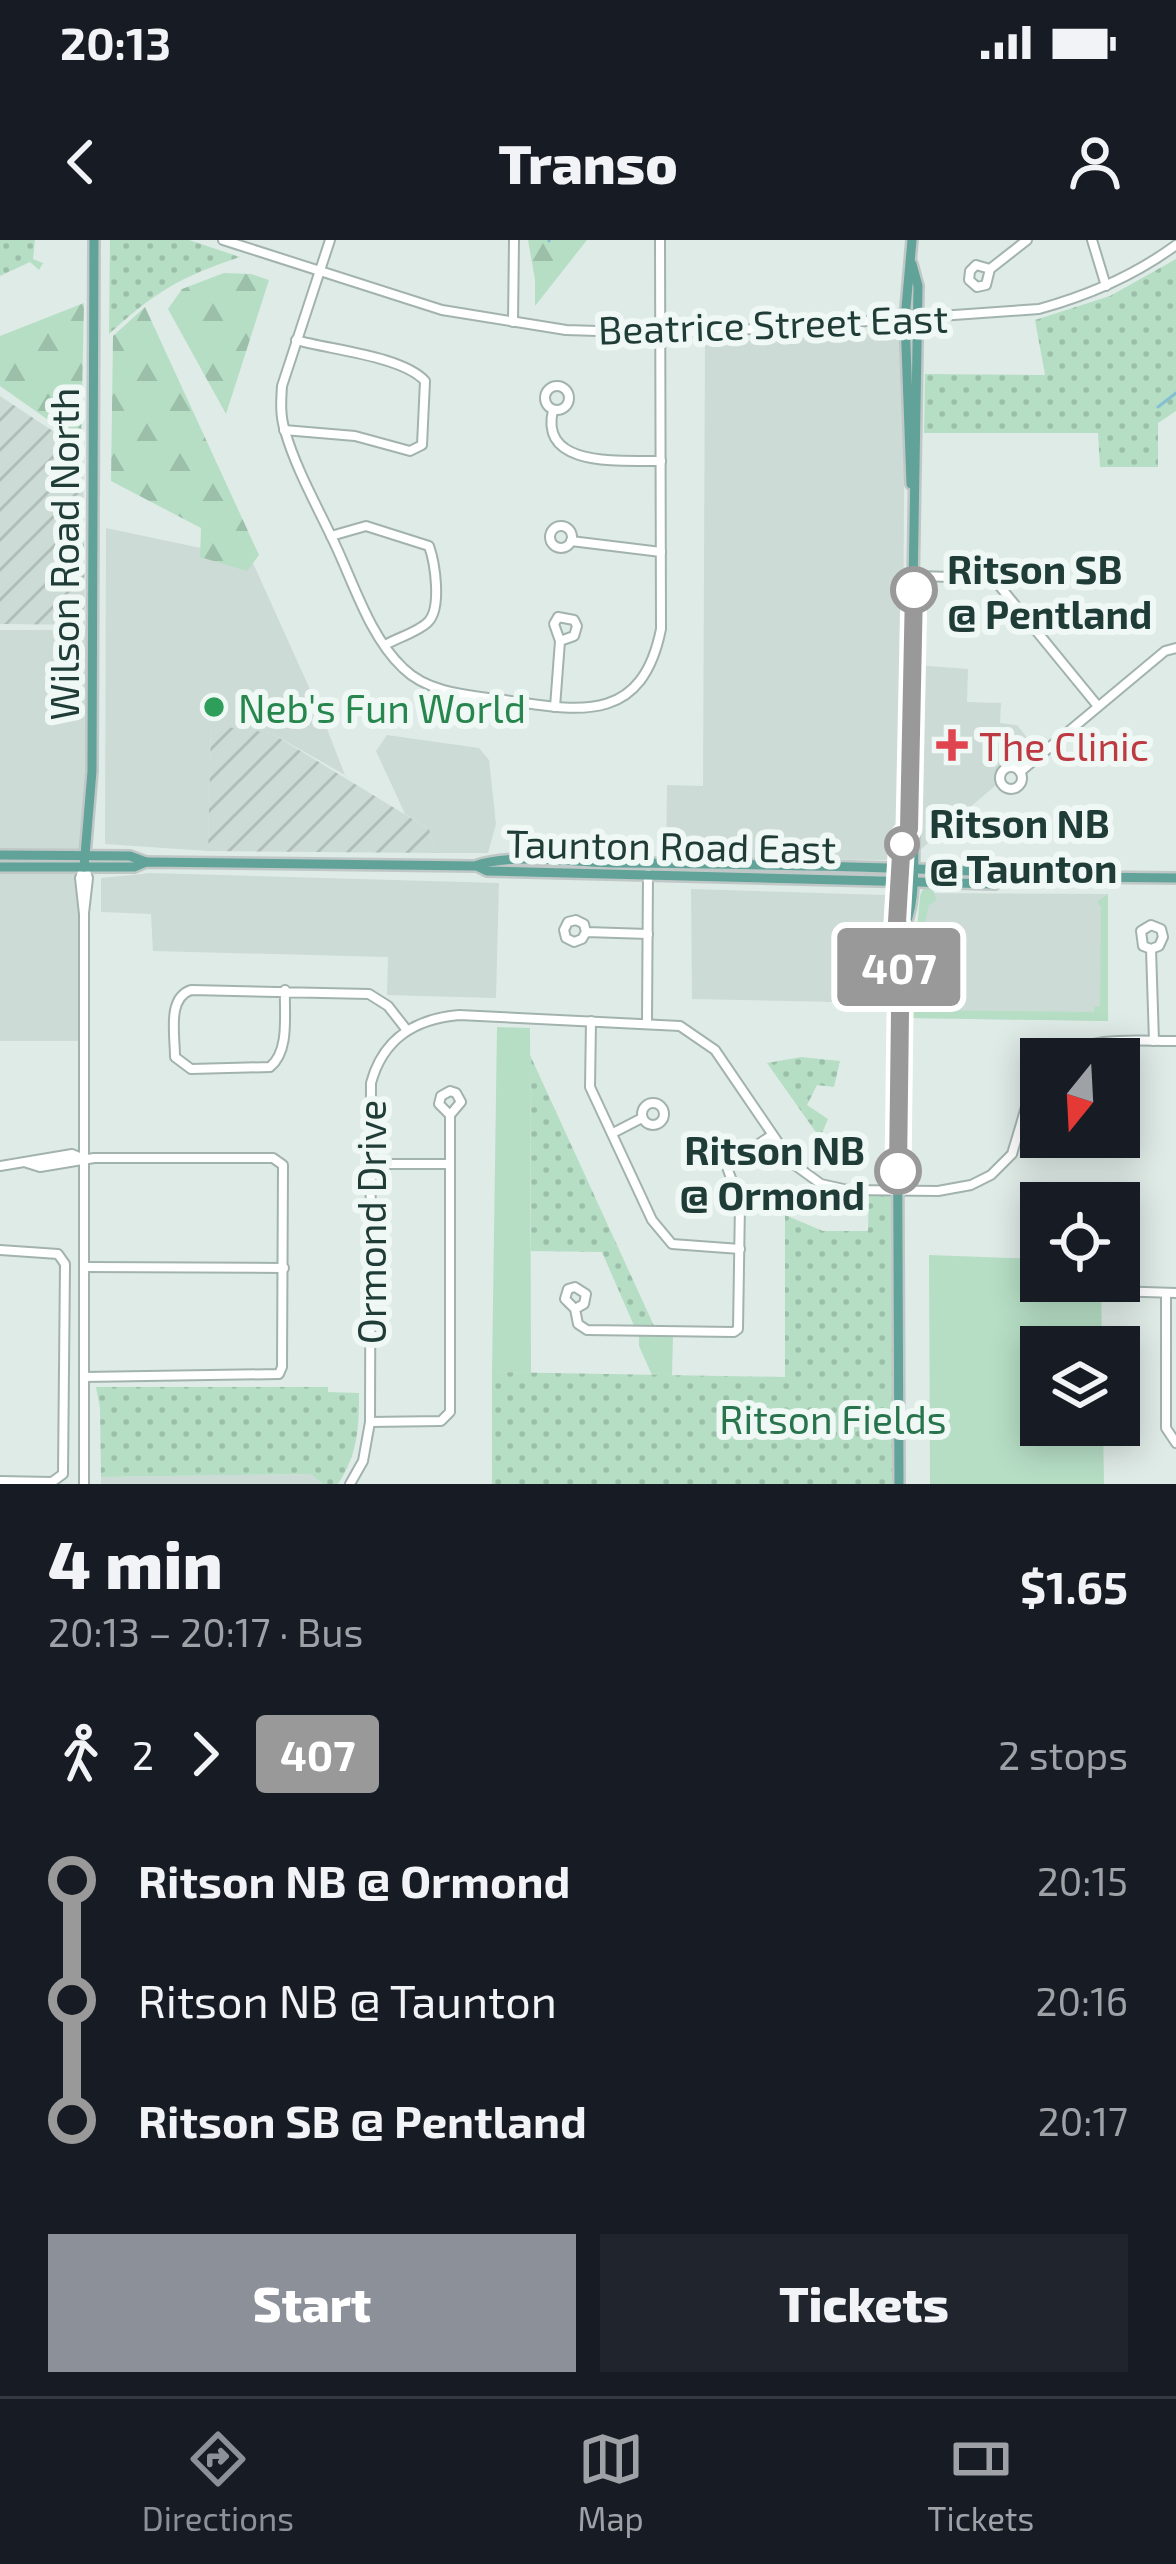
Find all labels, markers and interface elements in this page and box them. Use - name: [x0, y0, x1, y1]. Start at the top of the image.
- text: 20:13: [60, 15, 171, 69]
- icon: back: [48, 129, 114, 195]
- icon: person: [1062, 129, 1128, 195]
- text: Transo: [498, 130, 678, 195]
- street label: Beatrice Street East: [597, 293, 949, 353]
- street label: Wilson Road North: [40, 388, 87, 720]
- place label: Ritson SB @ Pentland: [947, 545, 1152, 637]
- marker: Ritson SB @ Pentland: [892, 568, 936, 612]
- place label: Neb's Fun World: [238, 684, 526, 731]
- marker: Neb's Fun World: [201, 694, 227, 720]
- place label: The Clinic: [979, 722, 1149, 769]
- marker: The Clinic: [936, 729, 968, 761]
- place label: Ritson NB @ Taunton: [929, 799, 1118, 891]
- street label: Taunton Road East: [506, 819, 836, 871]
- marker: Ritson NB @ Taunton: [886, 828, 918, 860]
- line badge: 407: [830, 928, 968, 1006]
- text: 407: [861, 942, 937, 992]
- north arrow: [1020, 1038, 1140, 1158]
- map controls: [1020, 1038, 1140, 1446]
- street label: Ormond Drive: [347, 1100, 394, 1344]
- place label: Ritson NB @ Ormond: [679, 1126, 865, 1218]
- marker: Ritson NB @ Ormond: [876, 1149, 920, 1193]
- button: locate: [1020, 1182, 1140, 1302]
- button: layers: [1020, 1326, 1140, 1446]
- park label: Ritson Fields: [719, 1395, 947, 1442]
- text: 4 min: [48, 1523, 223, 1602]
- text: $1.65: [1020, 1559, 1128, 1613]
- text: 20:13 – 20:17 · Bus: [48, 1608, 363, 1655]
- icon: walk: [48, 1721, 114, 1787]
- icon: forward: [172, 1721, 238, 1787]
- text: 407: [280, 1729, 355, 1779]
- text: 2: [132, 1731, 154, 1778]
- text: 2 stops: [998, 1731, 1128, 1778]
- text: Ritson NB @ Ormond: [138, 1853, 570, 1907]
- text: 20:15: [1037, 1857, 1128, 1904]
- text: Ritson NB @ Taunton: [138, 1973, 557, 2027]
- text: 20:16: [1036, 1977, 1128, 2024]
- text: Ritson SB @ Pentland: [138, 2093, 587, 2147]
- text: 20:17: [1038, 2097, 1128, 2144]
- button: Start: [48, 2234, 576, 2372]
- button: Tickets: [600, 2234, 1128, 2372]
- tab: Directions: [142, 2426, 294, 2538]
- tab: Map: [578, 2426, 644, 2538]
- tab: Tickets: [927, 2426, 1034, 2538]

